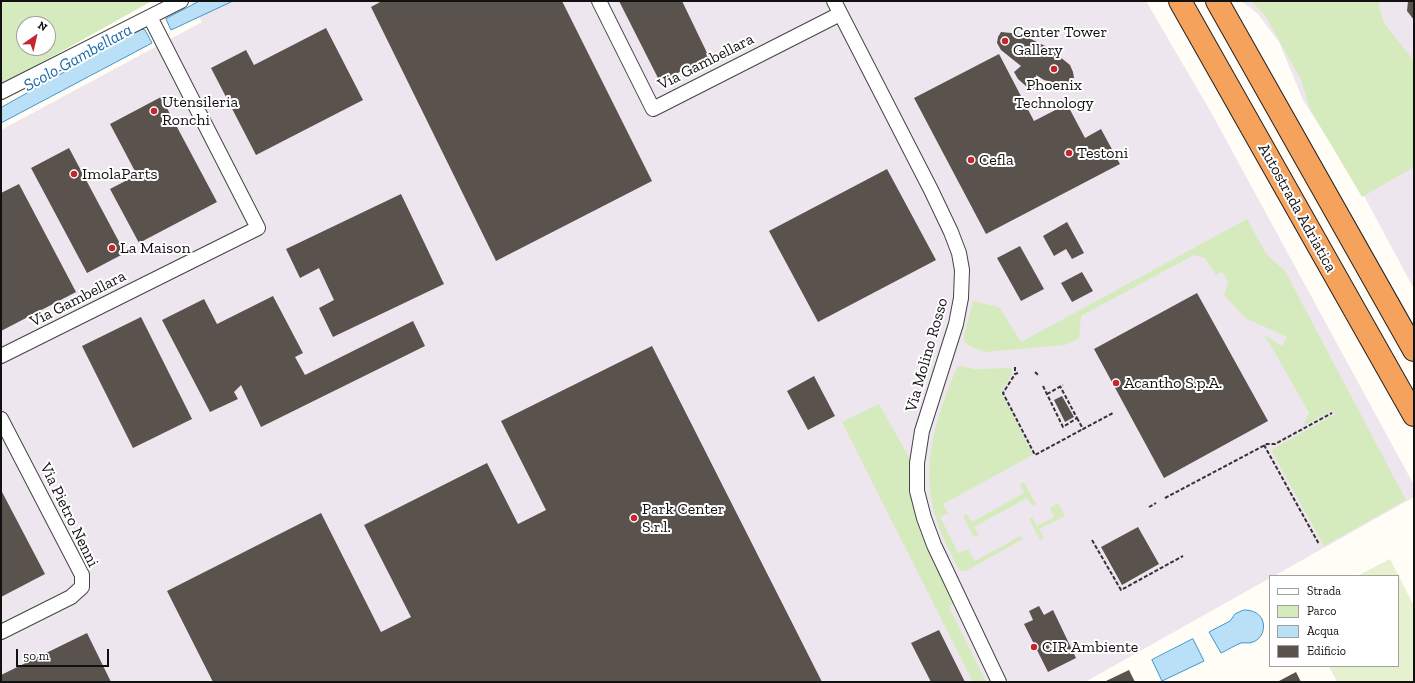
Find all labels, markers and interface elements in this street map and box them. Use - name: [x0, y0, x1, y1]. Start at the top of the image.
- north arrow: [16, 16, 56, 56]
- text: N: [35, 19, 50, 34]
- water label: Scolo Gambellara: [20, 20, 136, 96]
- place label: Center Tower Gallery: [1013, 22, 1107, 60]
- street label: Via Gambellara: [655, 30, 757, 94]
- marker: Center Tower Gallery: [1000, 36, 1010, 46]
- marker: Phoenix Technology: [1049, 64, 1059, 74]
- place label: Phoenix Technology: [1014, 75, 1094, 113]
- place label: Utensileria Ronchi: [162, 92, 238, 130]
- marker: Utensileria Ronchi: [149, 106, 159, 116]
- street label: Autostrada Adriatica: [1254, 140, 1340, 276]
- place label: Testoni: [1077, 143, 1128, 163]
- marker: Testoni: [1064, 148, 1074, 158]
- place label: Cefla: [979, 150, 1014, 170]
- marker: Cefla: [966, 155, 976, 165]
- place label: ImolaParts: [82, 164, 158, 184]
- marker: ImolaParts: [69, 169, 79, 179]
- place label: La Maison: [120, 238, 191, 258]
- marker: La Maison: [107, 243, 117, 253]
- street label: Via Gambellara: [27, 267, 129, 331]
- street label: Via Molino Rosso: [902, 296, 952, 414]
- place label: Acantho S.p.A.: [1124, 373, 1222, 393]
- marker: Acantho S.p.A.: [1111, 378, 1121, 388]
- street label: Via Pietro Nenni: [36, 460, 102, 570]
- place label: Park Center S.r.l.: [642, 499, 725, 537]
- marker: Park Center S.r.l.: [629, 513, 639, 523]
- legend: [1269, 575, 1399, 667]
- text: Strada: [1307, 584, 1341, 598]
- text: Parco: [1307, 604, 1336, 618]
- text: Acqua: [1307, 624, 1339, 638]
- place label: CIR Ambiente: [1042, 637, 1138, 657]
- scale bar: [18, 641, 111, 667]
- marker: CIR Ambiente: [1029, 642, 1039, 652]
- text: Edificio: [1307, 644, 1346, 658]
- text: 50 m: [23, 649, 49, 663]

